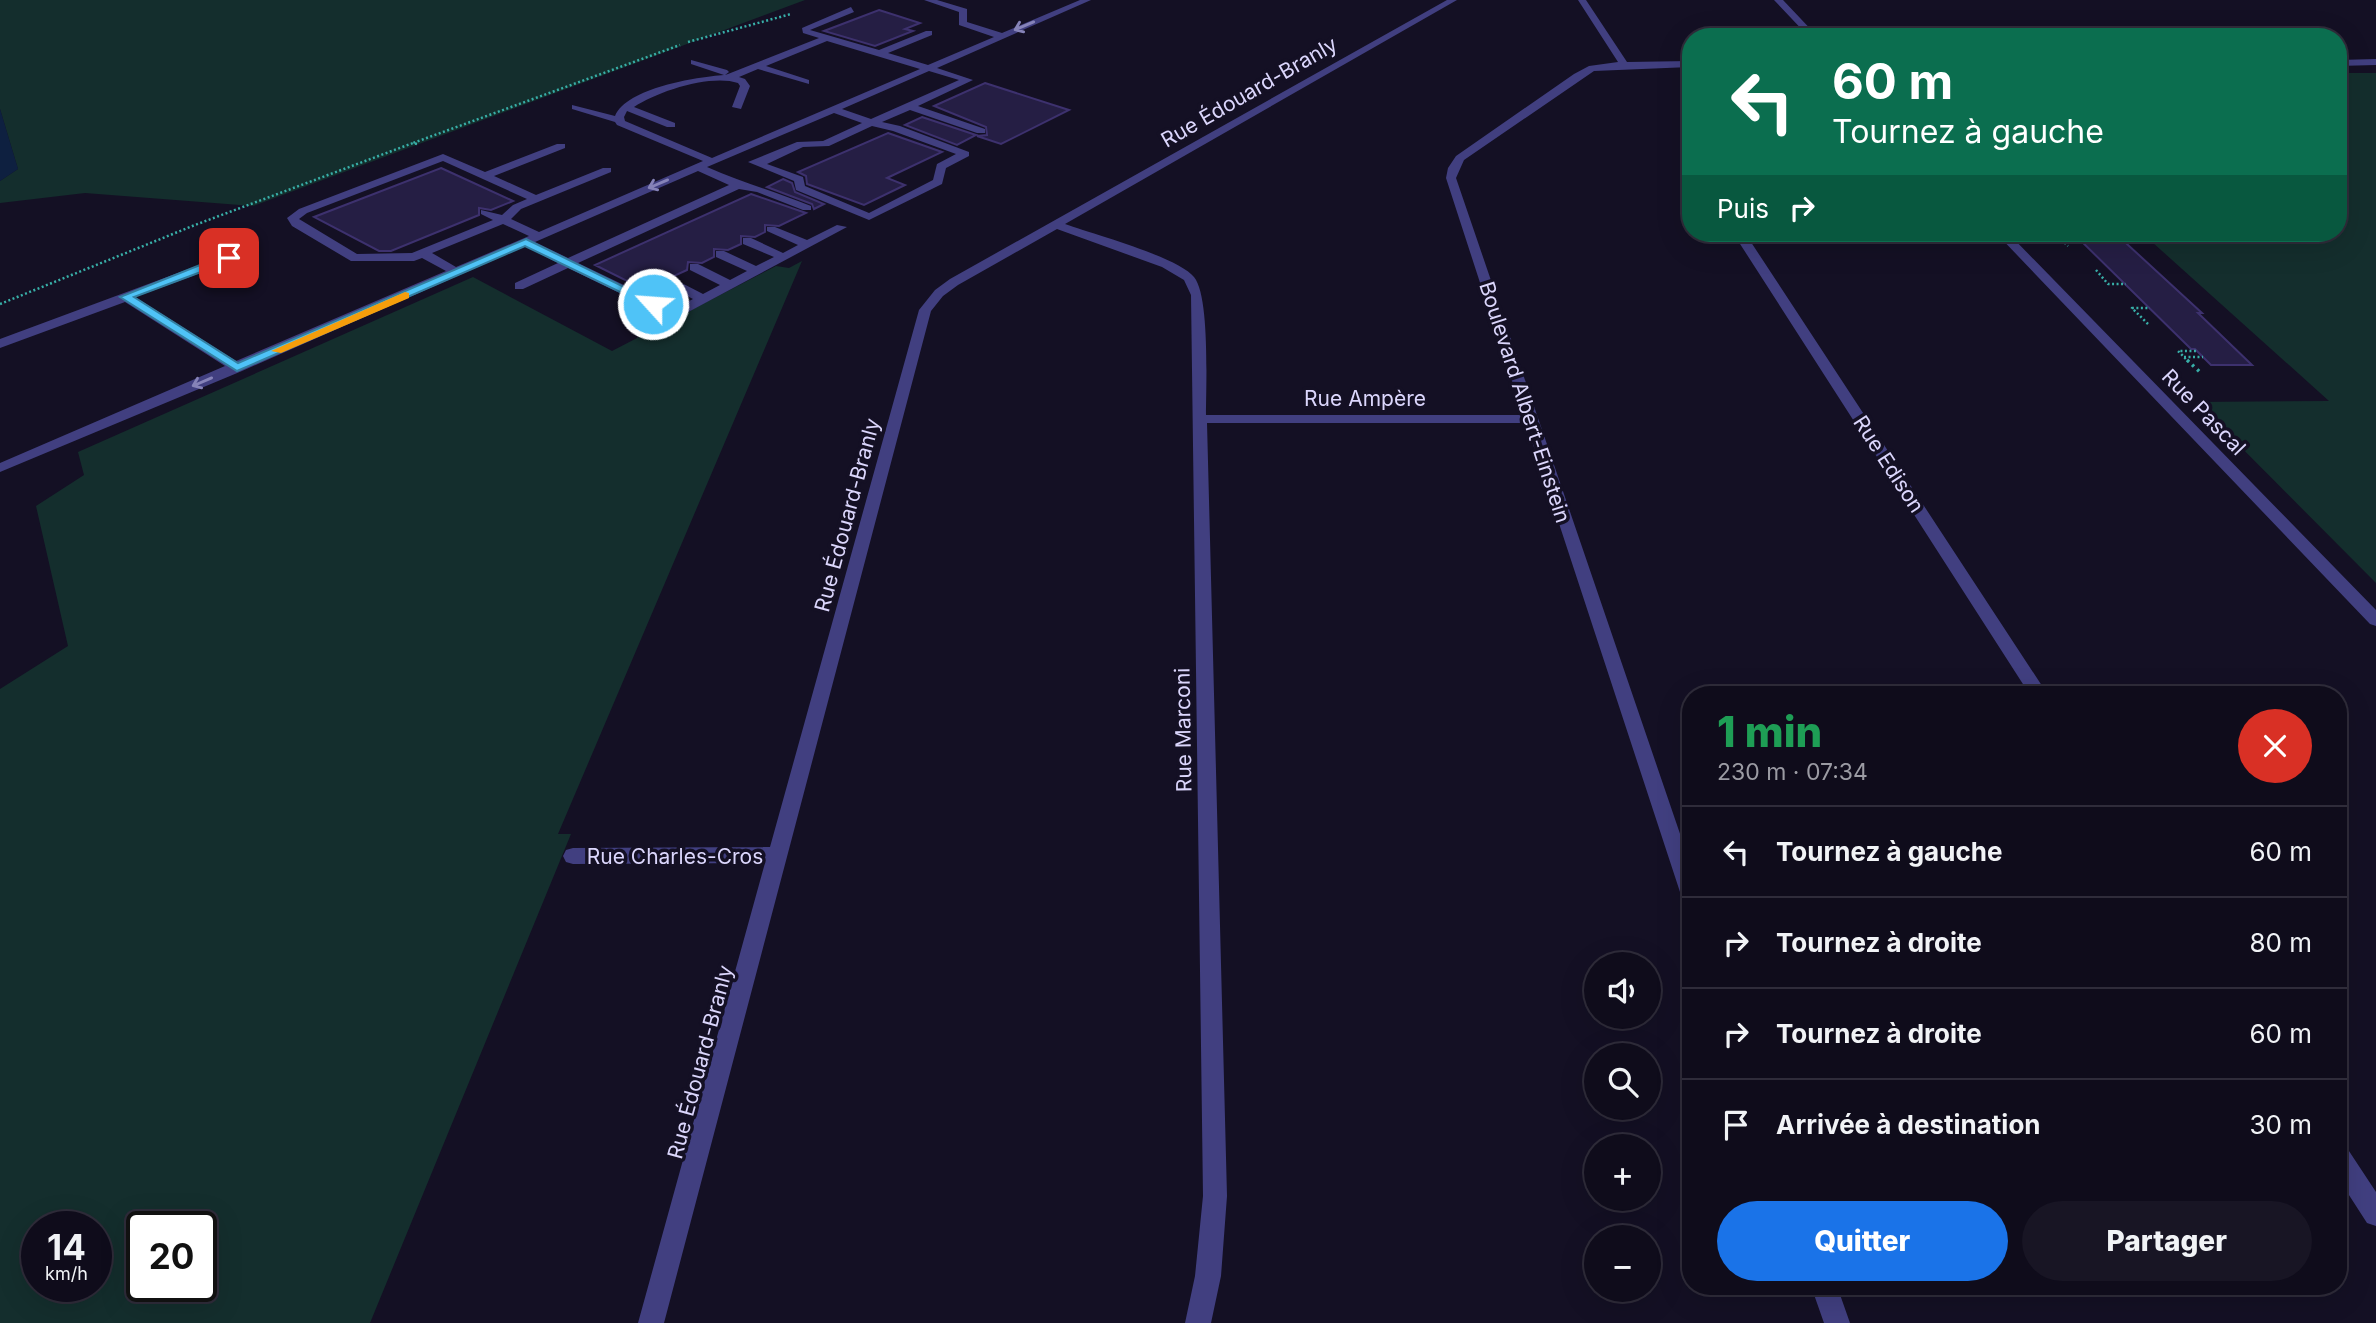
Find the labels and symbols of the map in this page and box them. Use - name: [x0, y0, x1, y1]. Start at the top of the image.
- one-way arrow: [1013, 20, 1035, 33]
- street label: Rue Édouard-Branly: [1156, 30, 1342, 153]
- one-way arrow: [647, 179, 669, 192]
- pin: [199, 228, 259, 288]
- position arrow: [616, 267, 690, 341]
- street label: Boulevard Albert-Einstein: [1474, 278, 1576, 526]
- street label: Rue Pascal: [2157, 364, 2251, 460]
- one-way arrow: [191, 377, 213, 390]
- street label: Rue Ampère: [1304, 386, 1426, 411]
- street label: Rue Edison: [1848, 411, 1930, 517]
- street label: Rue Édouard-Branly: [808, 415, 885, 614]
- street label: Rue Marconi: [1169, 668, 1197, 792]
- street label: Rue Charles-Cros: [587, 844, 763, 869]
- street label: Rue Édouard-Branly: [661, 962, 738, 1161]
- speed limit sign: 20: [126, 1211, 217, 1302]

